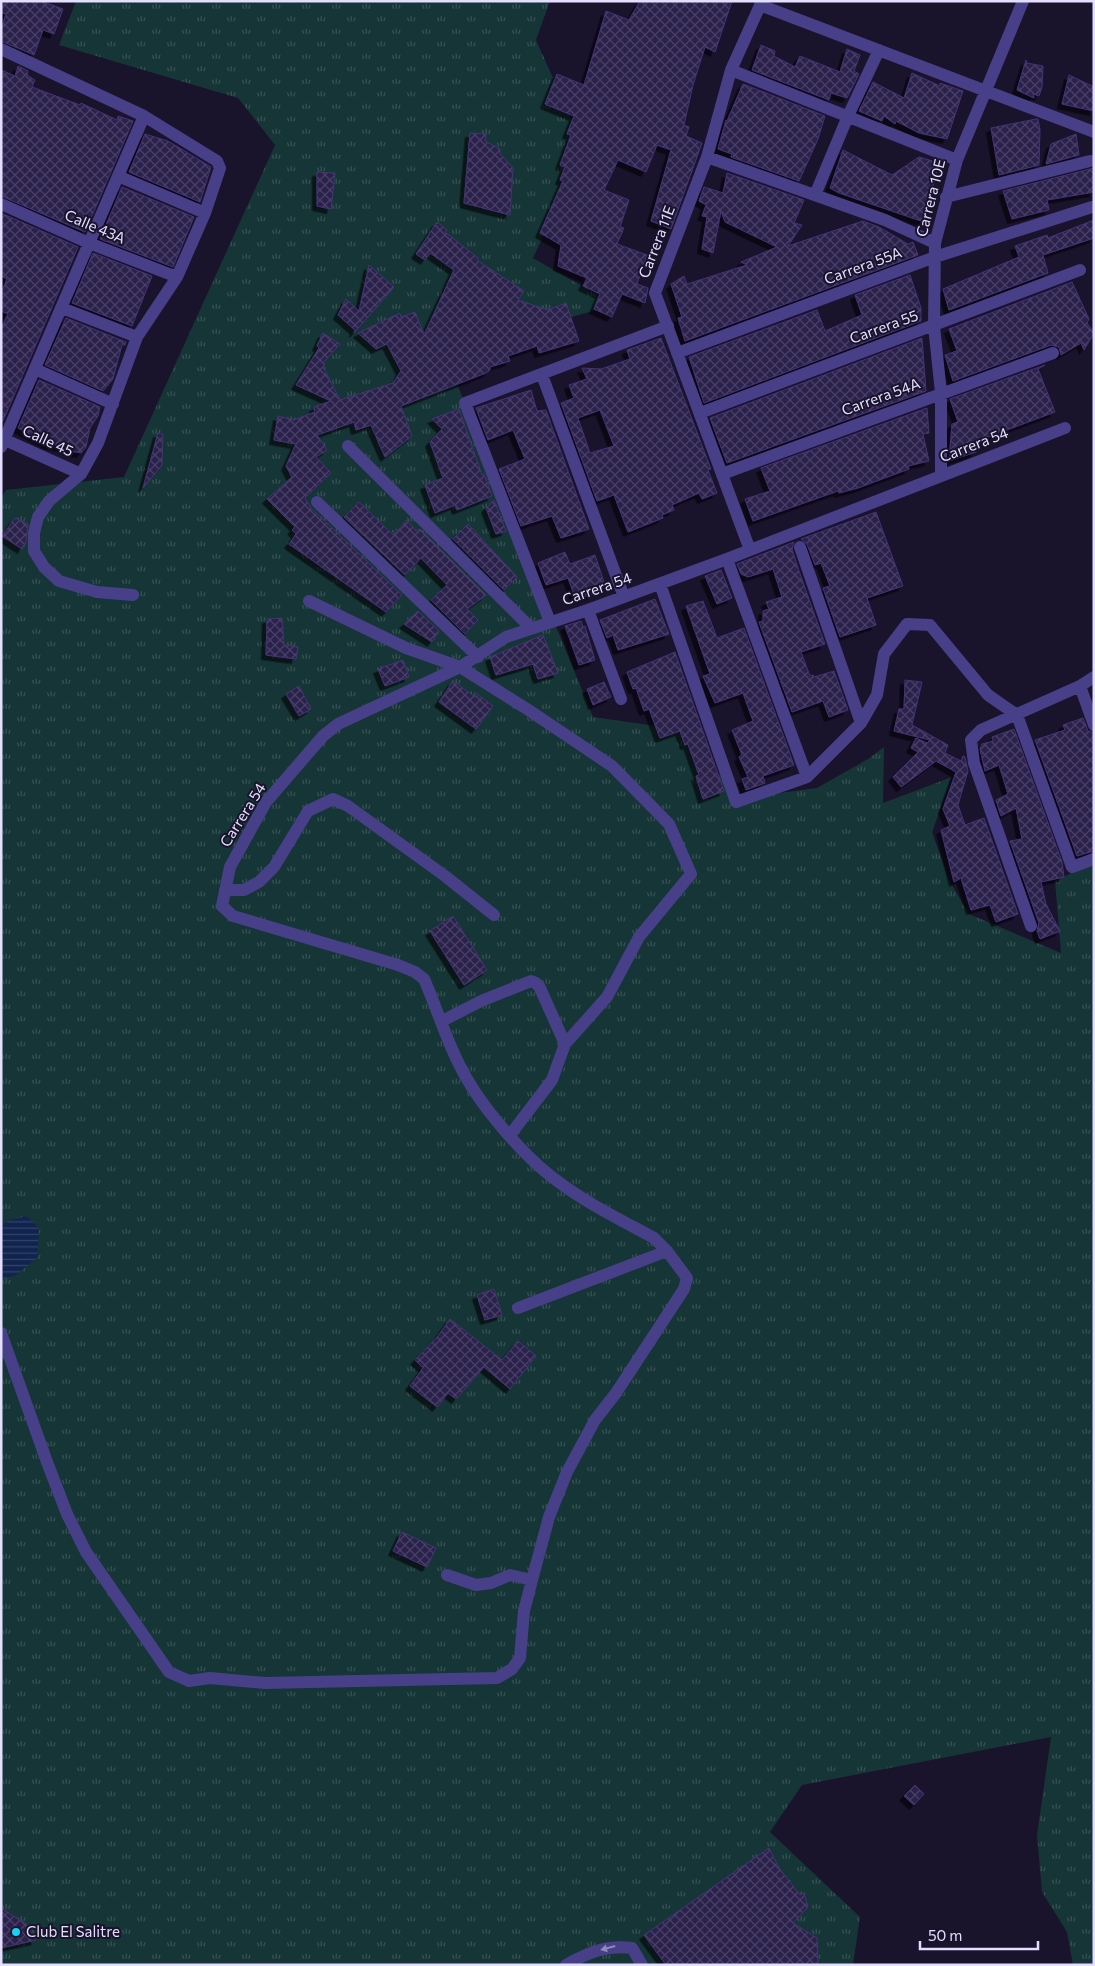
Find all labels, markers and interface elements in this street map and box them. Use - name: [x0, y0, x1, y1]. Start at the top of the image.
- street label: Carrera 10E: [912, 157, 948, 238]
- street label: Carrera 11E: [634, 203, 678, 280]
- street label: Calle 43A: [62, 205, 128, 247]
- street label: Carrera 55A: [821, 243, 904, 287]
- street label: Carrera 55: [847, 305, 920, 347]
- street label: Carrera 54A: [839, 374, 922, 419]
- street label: Calle 45: [20, 420, 77, 460]
- street label: Carrera 54: [937, 423, 1010, 465]
- street label: Carrera 54: [560, 568, 634, 608]
- street label: Carrera 54: [215, 779, 269, 850]
- scale bar: [920, 1918, 1038, 1950]
- place label: Club El Salitre: [26, 1922, 120, 1940]
- marker: Club El Salitre: [10, 1926, 22, 1938]
- text: 50 m: [928, 1926, 962, 1944]
- one-way arrow: [600, 1944, 615, 1952]

